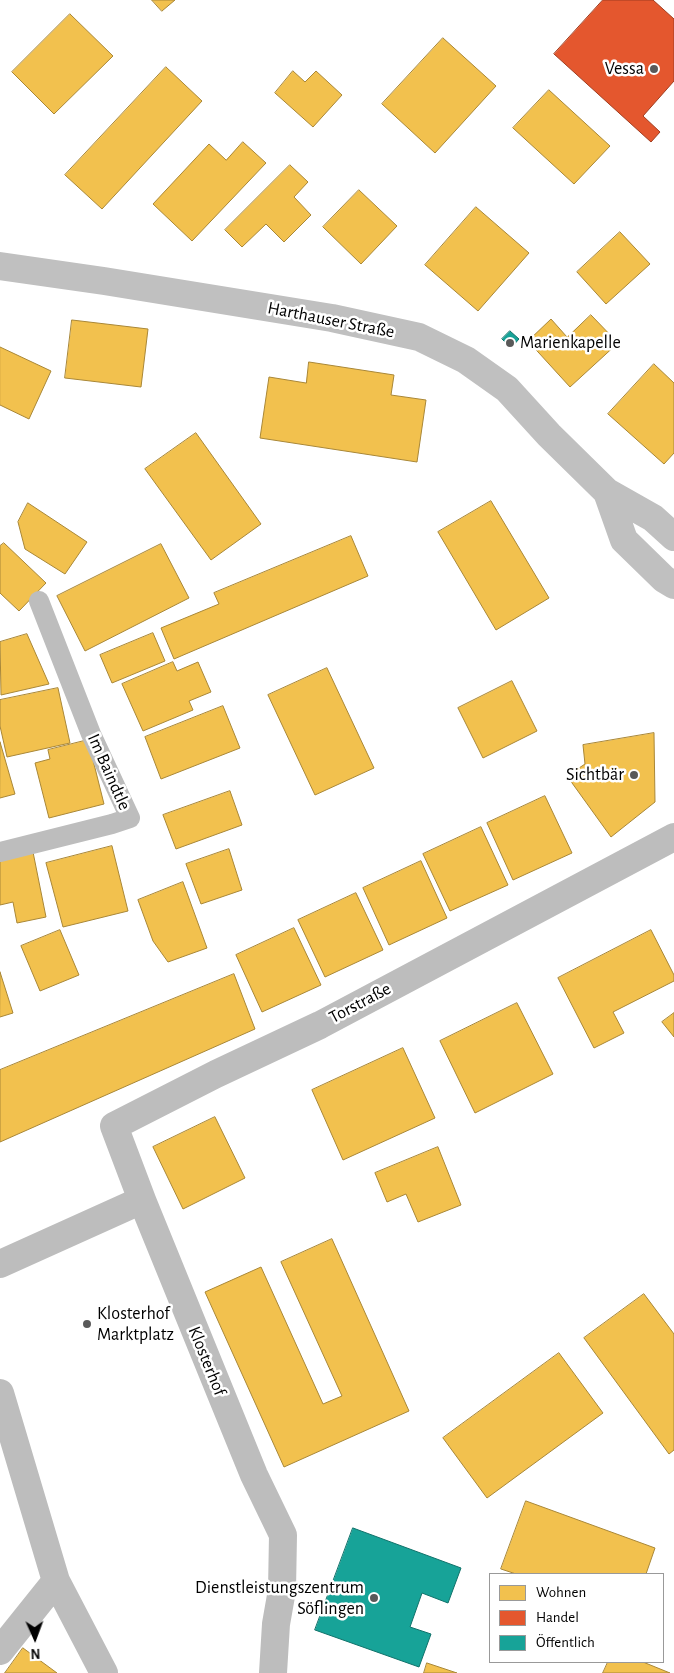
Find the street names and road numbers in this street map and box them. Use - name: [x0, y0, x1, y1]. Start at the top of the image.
- street label: Harthauser Straße: [266, 297, 396, 343]
- street label: Im Baindtle: [83, 730, 135, 814]
- street label: Torstraße: [325, 978, 395, 1028]
- street label: Klosterhof: [183, 1323, 231, 1399]

